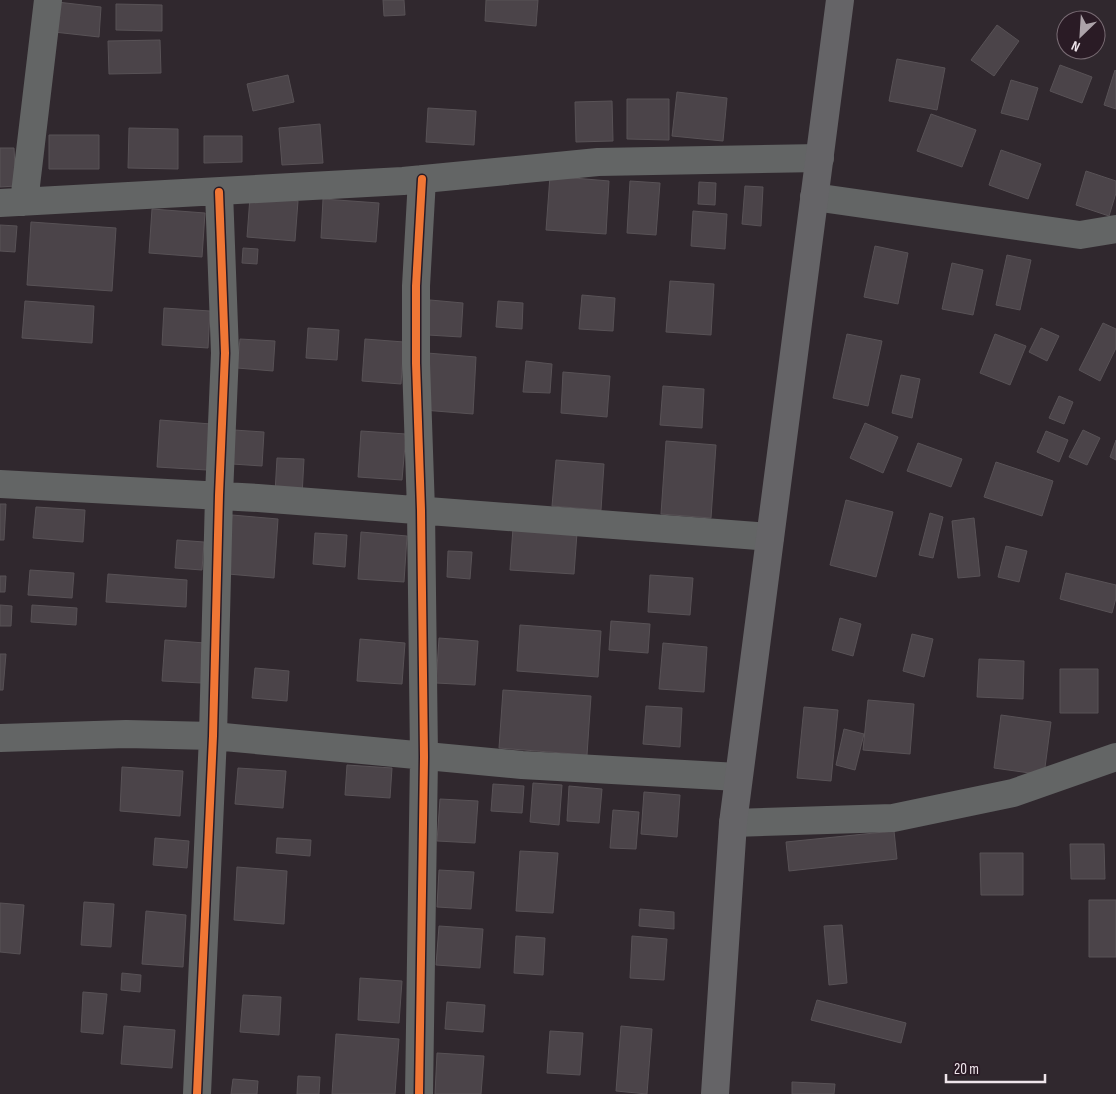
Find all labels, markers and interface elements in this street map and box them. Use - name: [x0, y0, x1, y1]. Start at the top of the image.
- north arrow: [1056, 10, 1106, 60]
- text: N: [1069, 37, 1083, 56]
- scale bar: [946, 1052, 1045, 1084]
- text: 20 m: [954, 1060, 979, 1079]

